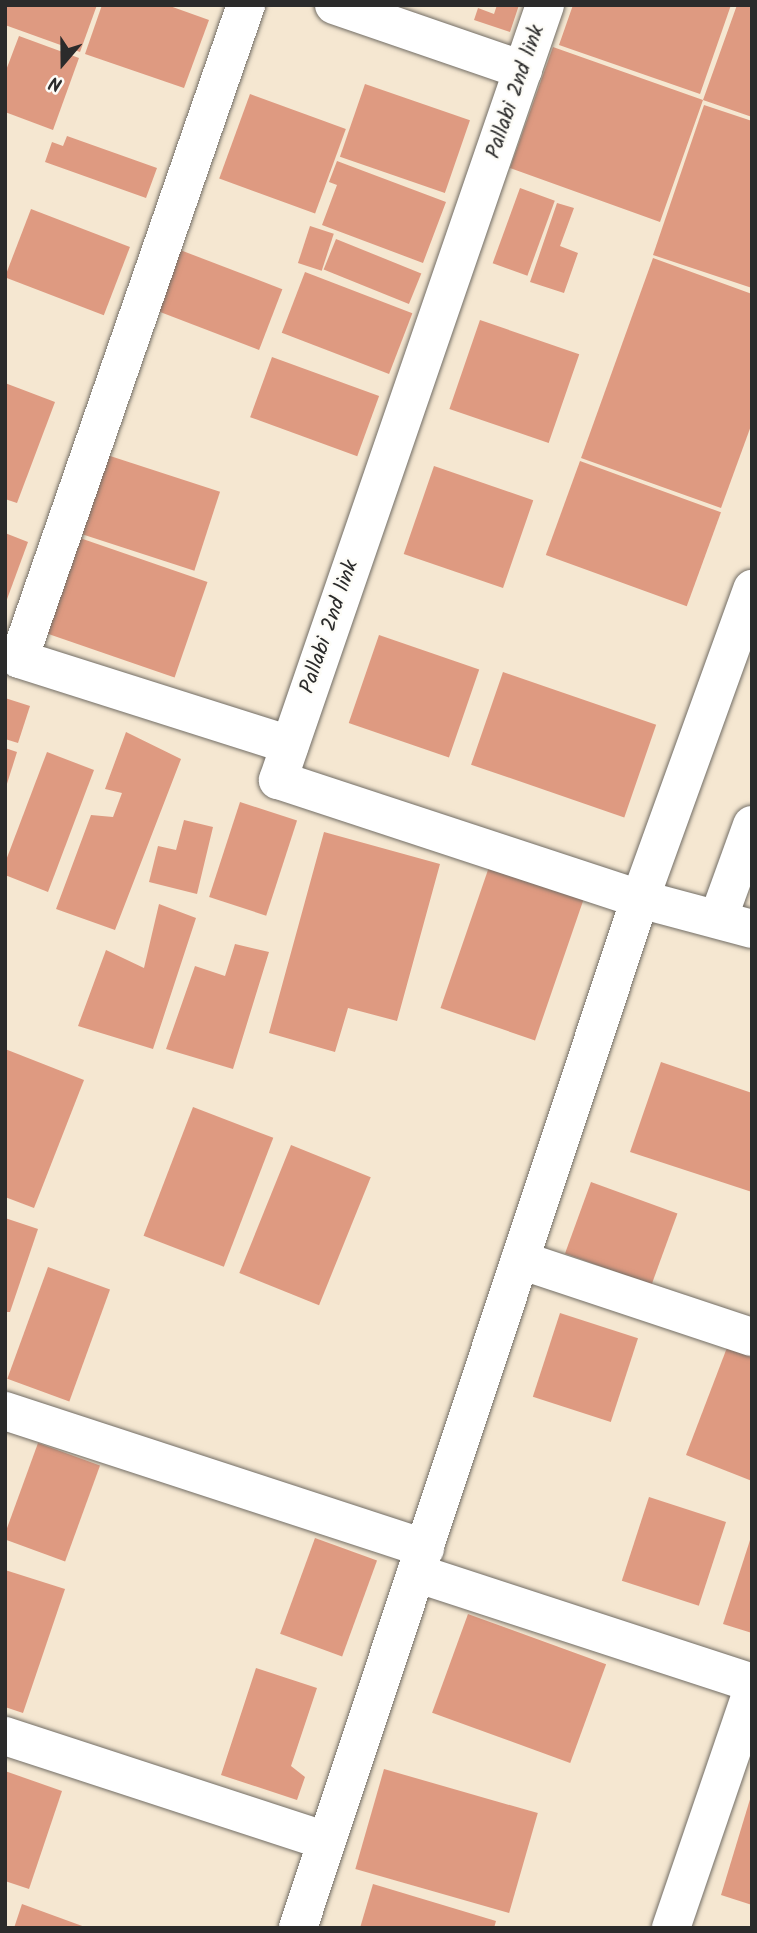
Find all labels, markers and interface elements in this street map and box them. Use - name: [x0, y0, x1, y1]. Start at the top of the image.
- street label: Pallabi 2nd link: [481, 22, 551, 162]
- north arrow: [28, 28, 98, 98]
- text: N: [45, 67, 67, 99]
- street label: Pallabi 2nd link: [295, 557, 365, 697]

